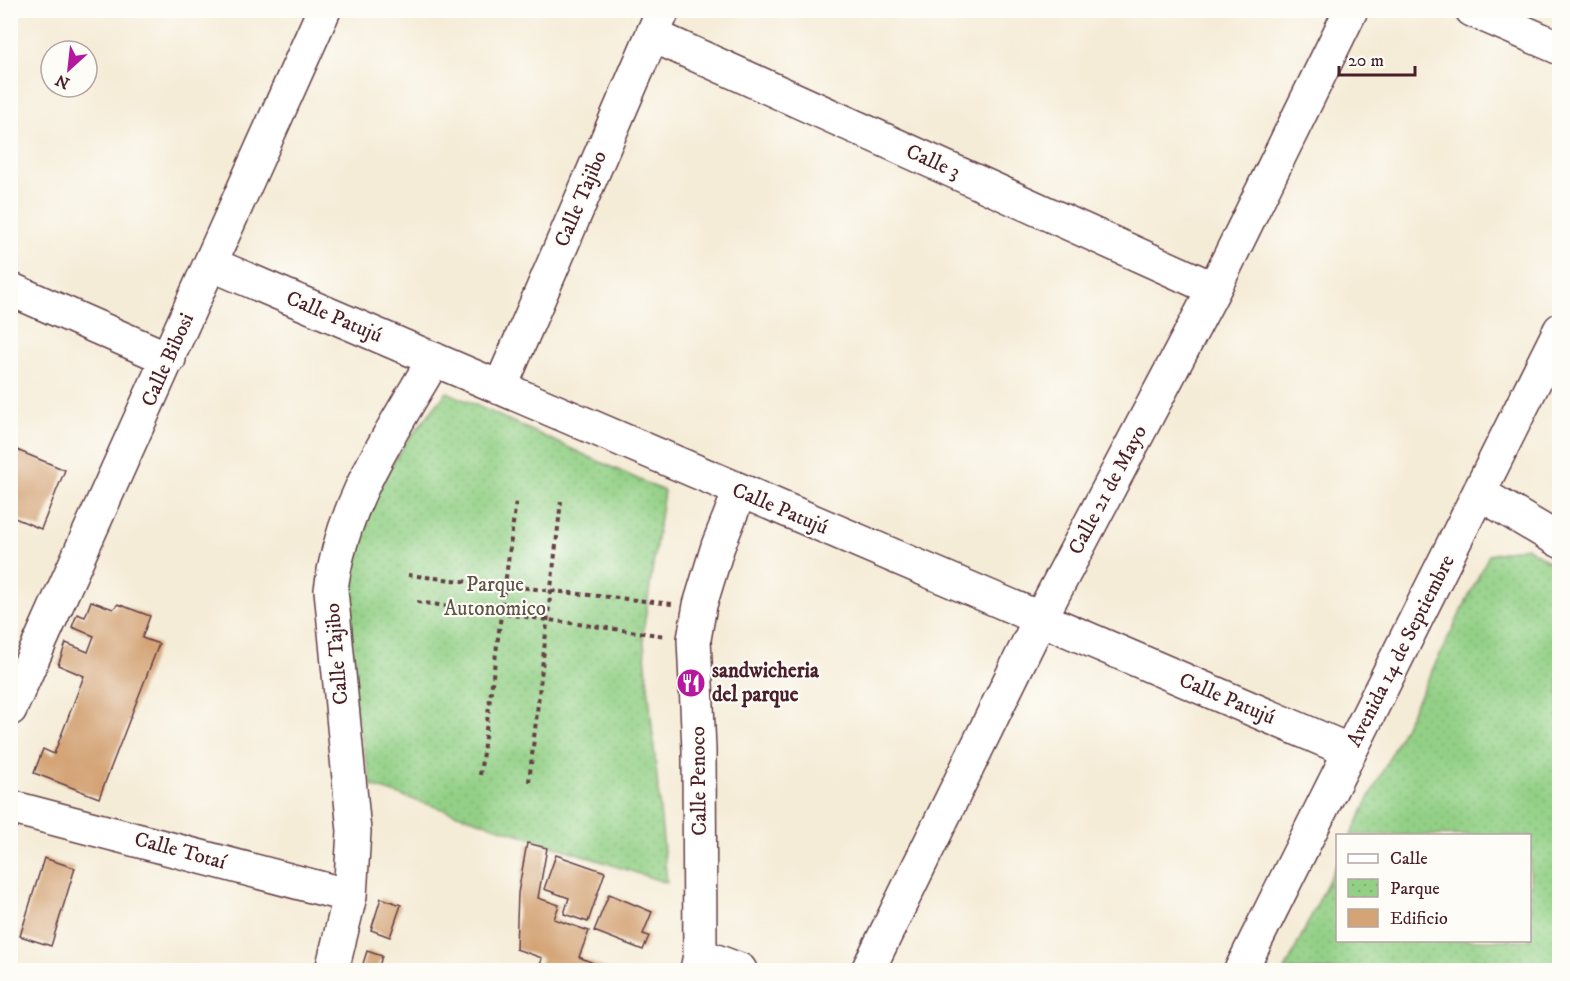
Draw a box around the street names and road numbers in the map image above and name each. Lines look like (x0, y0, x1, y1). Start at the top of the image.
street label: Calle 3 (902, 139, 964, 185)
street label: Calle Tajibo (549, 147, 613, 251)
street label: Calle Patujú (282, 285, 386, 349)
street label: Calle Bibosi (136, 309, 200, 411)
street label: Calle 21 de Mayo (1063, 421, 1153, 559)
street label: Calle Patujú (728, 477, 832, 541)
street label: Avenida 14 de Septiembre (1341, 550, 1461, 751)
street label: Calle Tajibo (320, 602, 354, 706)
street label: Calle Patujú (1175, 667, 1279, 731)
street label: Calle Penoco (685, 726, 713, 836)
street label: Calle Totaí (131, 826, 230, 876)

